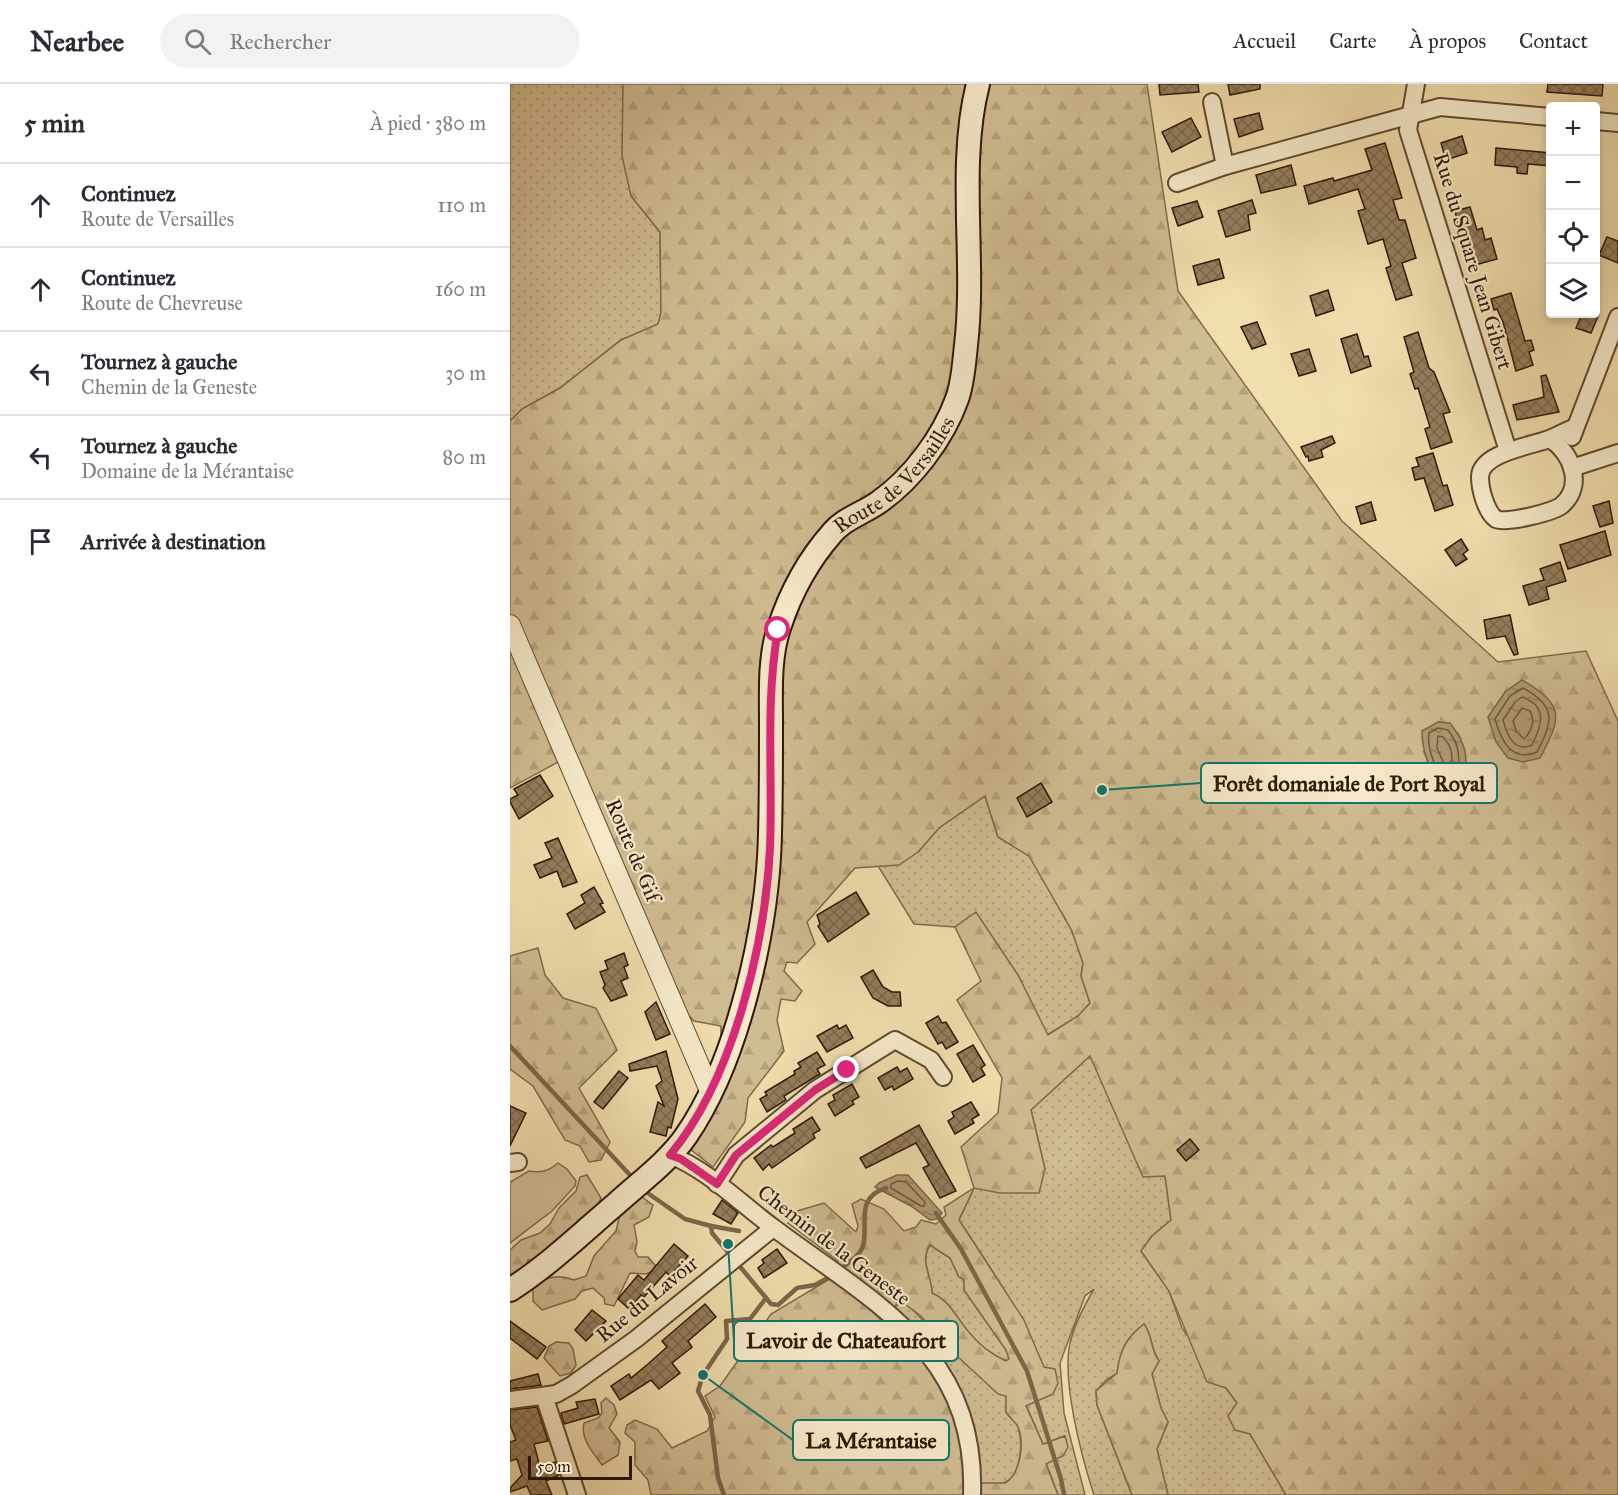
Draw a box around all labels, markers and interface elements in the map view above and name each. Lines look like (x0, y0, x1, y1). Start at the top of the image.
search box (160, 14, 580, 68)
text: Nearbee (30, 24, 124, 59)
icon: search (181, 25, 214, 58)
text: Rechercher (229, 28, 331, 55)
text: Accueil (1233, 28, 1296, 54)
text: Carte (1329, 28, 1377, 54)
text: À propos (1410, 28, 1486, 54)
text: Contact (1519, 28, 1588, 54)
map controls (1546, 102, 1600, 318)
button: + (1546, 102, 1600, 156)
text: 5 min (24, 107, 85, 139)
text: À pied · 380 m (370, 111, 486, 135)
street label: Rue du Square Jean Gibert (1428, 149, 1519, 373)
button: − (1546, 156, 1600, 210)
text: Continuez (81, 180, 176, 207)
icon: ahead (24, 189, 57, 222)
text: 110 m (438, 193, 486, 217)
text: Route de Versailles (81, 207, 234, 231)
button: locate (1546, 210, 1600, 264)
text: Continuez (81, 264, 176, 291)
button: layers (1546, 264, 1600, 318)
icon: ahead (24, 273, 57, 306)
text: 160 m (435, 277, 486, 301)
text: Route de Chevreuse (81, 291, 243, 315)
text: Tournez à gauche (81, 348, 237, 375)
icon: left (24, 357, 57, 390)
text: 30 m (445, 361, 486, 385)
text: Chemin de la Geneste (81, 375, 257, 399)
street label: Route de Versailles (828, 412, 960, 539)
text: Tournez à gauche (81, 432, 237, 459)
icon: left (24, 441, 57, 474)
text: 80 m (443, 445, 486, 469)
text: Domaine de la Mérantaise (81, 459, 294, 483)
icon: arrive (24, 525, 57, 558)
text: Arrivée à destination (81, 528, 266, 555)
route start (764, 616, 790, 642)
callout: Forêt domaniale de Port Royal (1201, 763, 1497, 803)
text: Forêt domaniale de Port Royal (1213, 770, 1486, 797)
street label: Route de Gif (600, 795, 667, 908)
route end (833, 1056, 859, 1082)
street label: Chemin de la Geneste (752, 1179, 916, 1311)
street label: Rue du Lavoir (591, 1250, 703, 1348)
callout: Lavoir de Chateaufort (734, 1321, 958, 1361)
text: Lavoir de Chateaufort (746, 1327, 946, 1354)
callout: La Mérantaise (793, 1420, 949, 1460)
text: La Mérantaise (805, 1427, 937, 1454)
scale bar (528, 1453, 632, 1480)
text: 50 m (537, 1457, 571, 1476)

